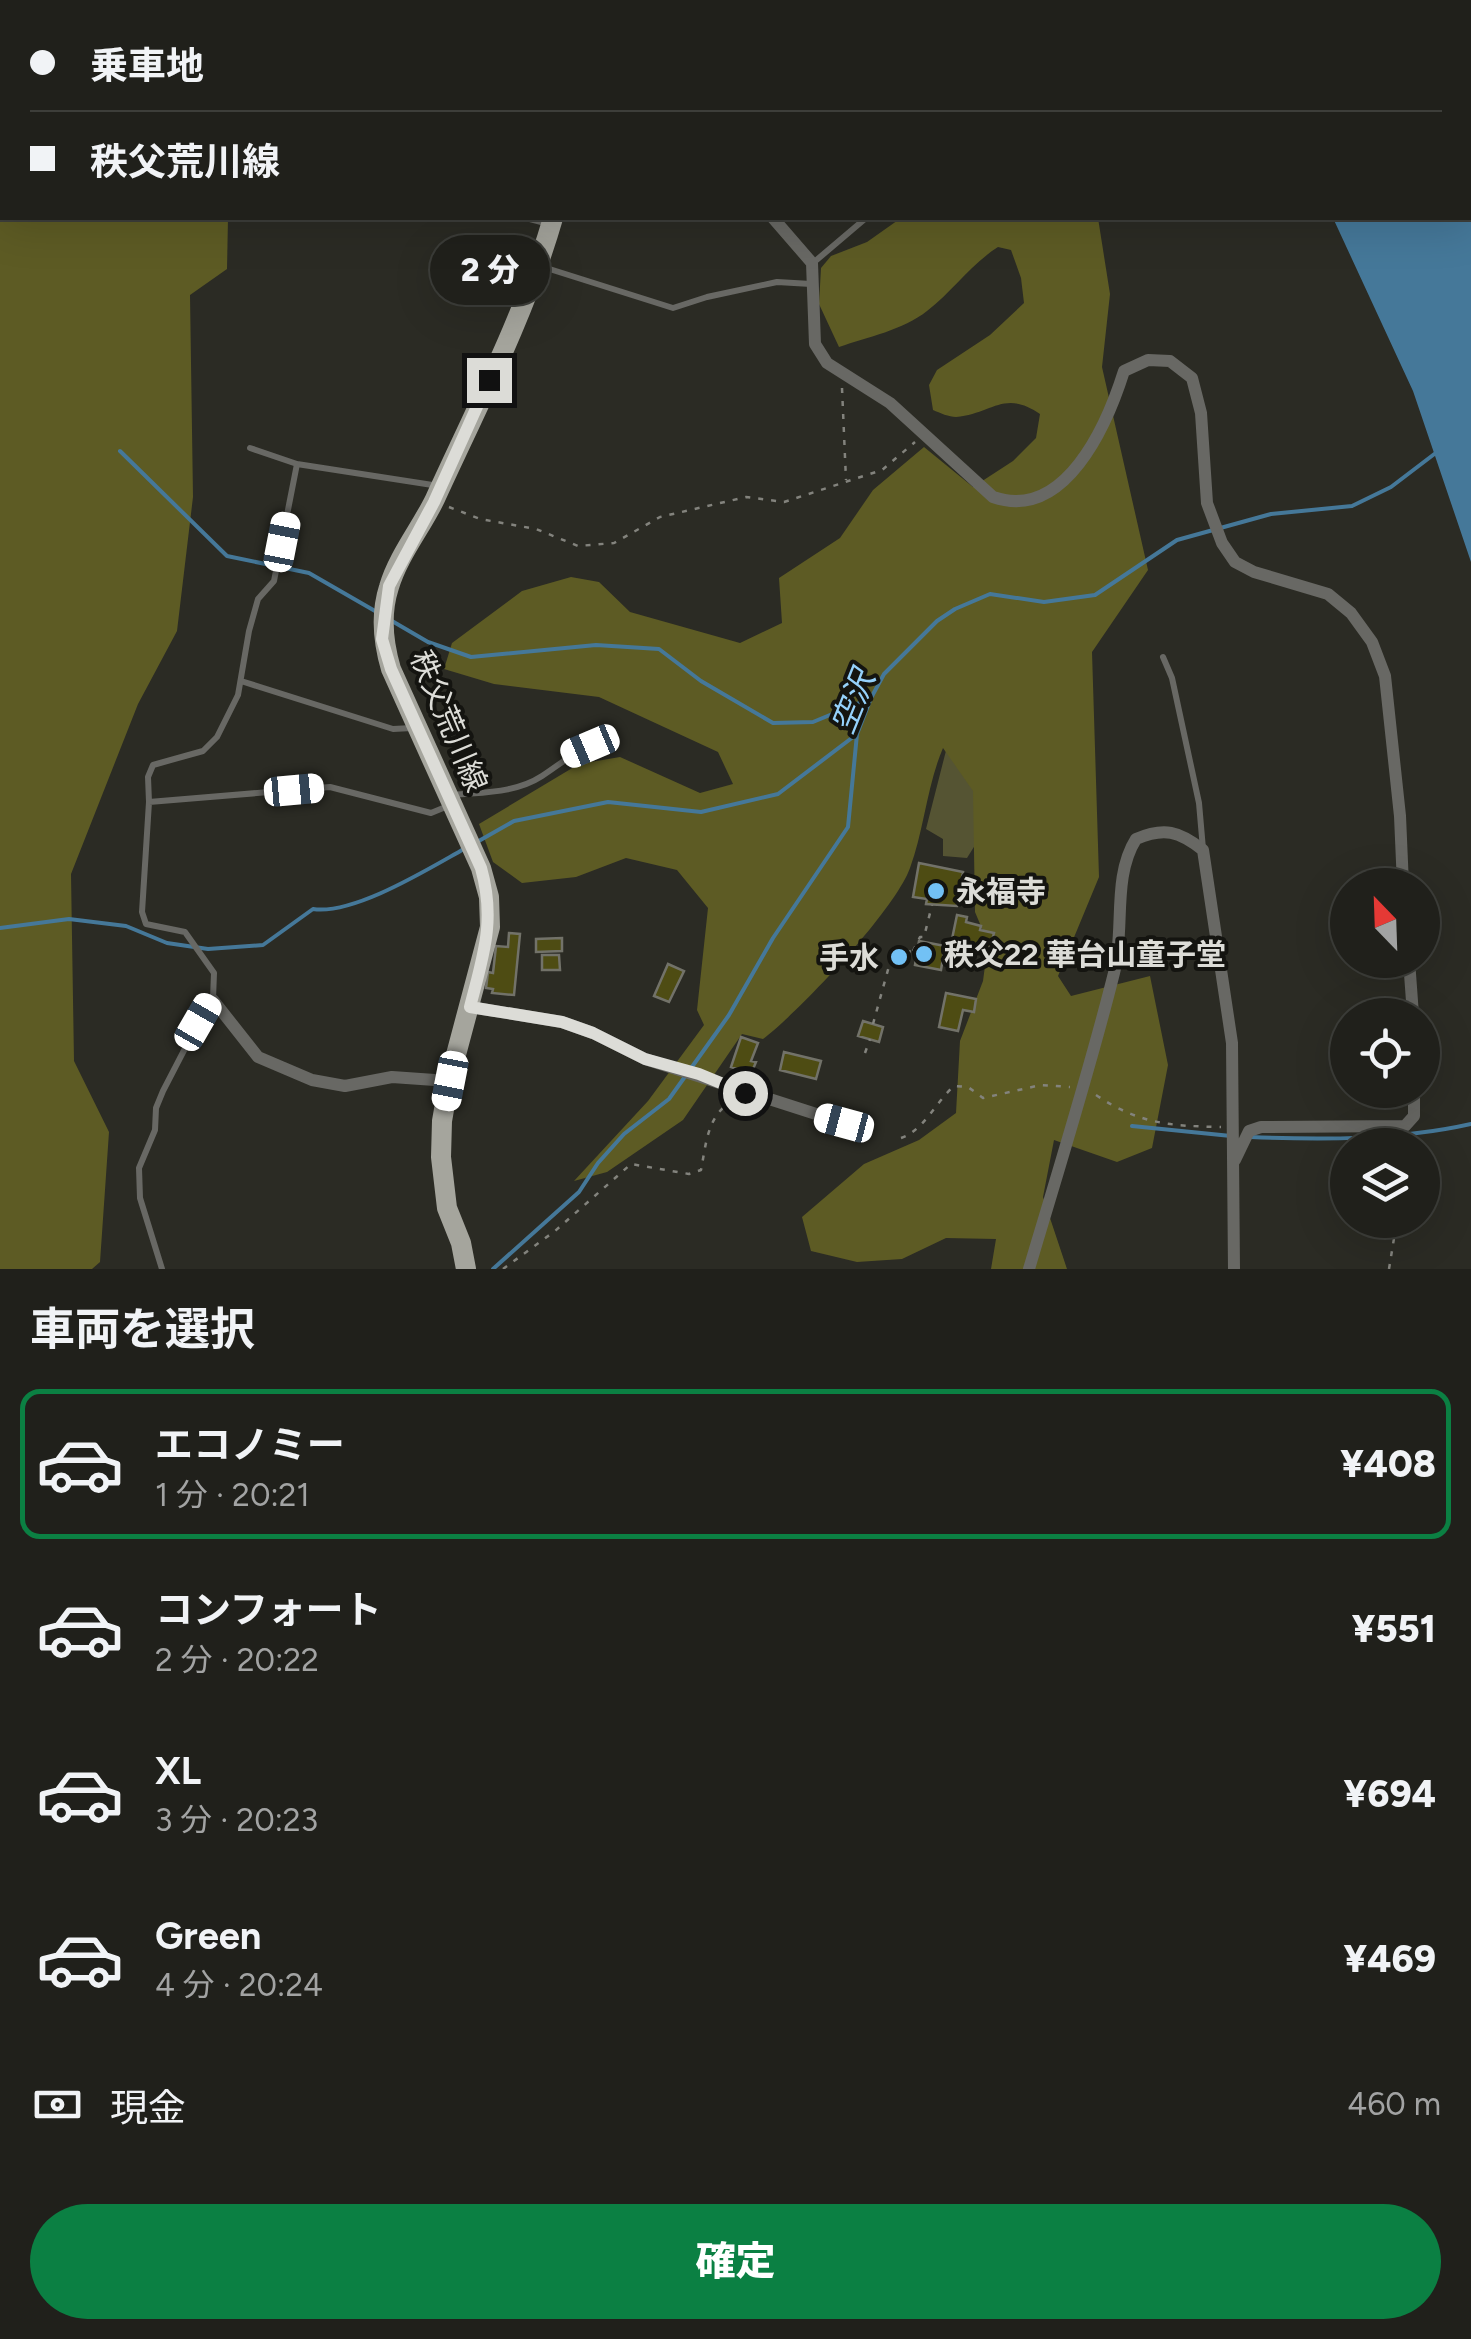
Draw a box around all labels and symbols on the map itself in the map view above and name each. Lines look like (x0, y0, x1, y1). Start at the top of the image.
callout: 2 分 (429, 235, 549, 305)
route end (467, 358, 512, 403)
car (262, 510, 302, 574)
street label: 秩父荒川線 (403, 645, 495, 797)
water label: 空沢 (823, 662, 884, 739)
car (557, 720, 623, 772)
car (263, 772, 325, 808)
north arrow (1330, 868, 1440, 978)
place label: 永福寺 (956, 873, 1046, 910)
marker: 永福寺 (925, 880, 947, 902)
place label: 秩父22 華台山童子堂 (944, 936, 1226, 973)
place label: 手水 (819, 939, 879, 976)
marker: 秩父22 華台山童子堂 (913, 943, 935, 965)
marker: 手水 (888, 946, 910, 968)
car (170, 989, 226, 1055)
car (430, 1049, 470, 1113)
route start (723, 1071, 768, 1116)
car (811, 1101, 877, 1145)

